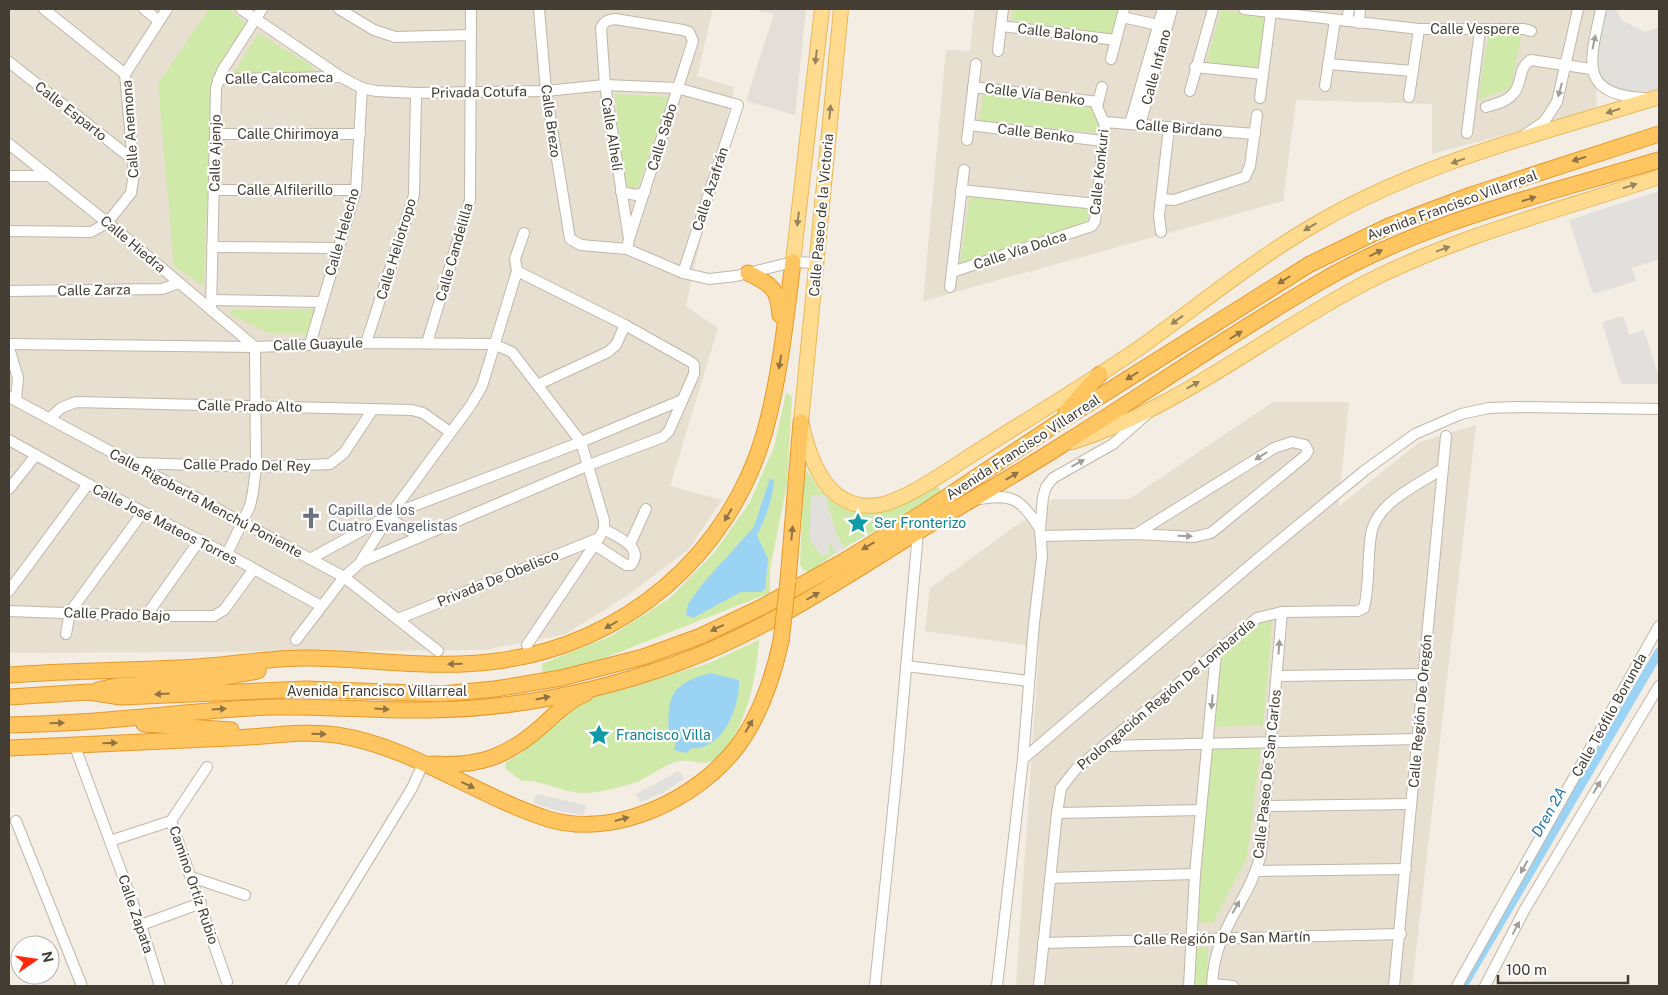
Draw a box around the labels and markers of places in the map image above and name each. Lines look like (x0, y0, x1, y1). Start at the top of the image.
place label: Capilla de los Cuatro Evangelistas (328, 502, 458, 534)
church icon: Capilla de los Cuatro Evangelistas (298, 505, 324, 531)
place icon: Ser Fronterizo (845, 510, 871, 536)
place label: Ser Fronterizo (874, 515, 966, 531)
place icon: Francisco Villa (586, 722, 612, 748)
place label: Francisco Villa (616, 727, 711, 743)

